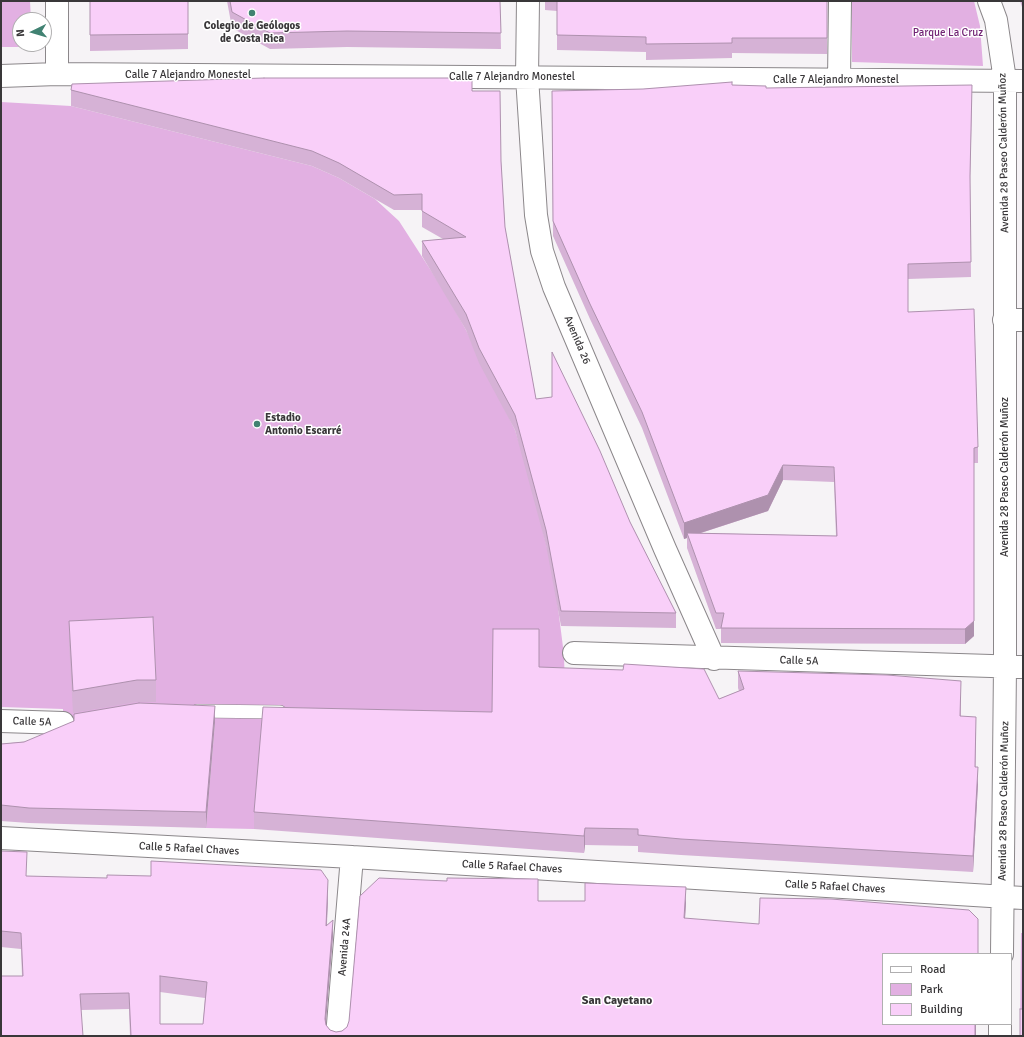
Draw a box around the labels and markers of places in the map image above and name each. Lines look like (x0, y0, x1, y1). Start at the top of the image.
marker: Colegio de Geólogos de Costa Rica (247, 8, 257, 18)
place label: Colegio de Geólogos de Costa Rica (204, 19, 300, 45)
place label: Estadio Antonio Escarré (265, 411, 341, 437)
marker: Estadio Antonio Escarré (252, 419, 262, 429)

